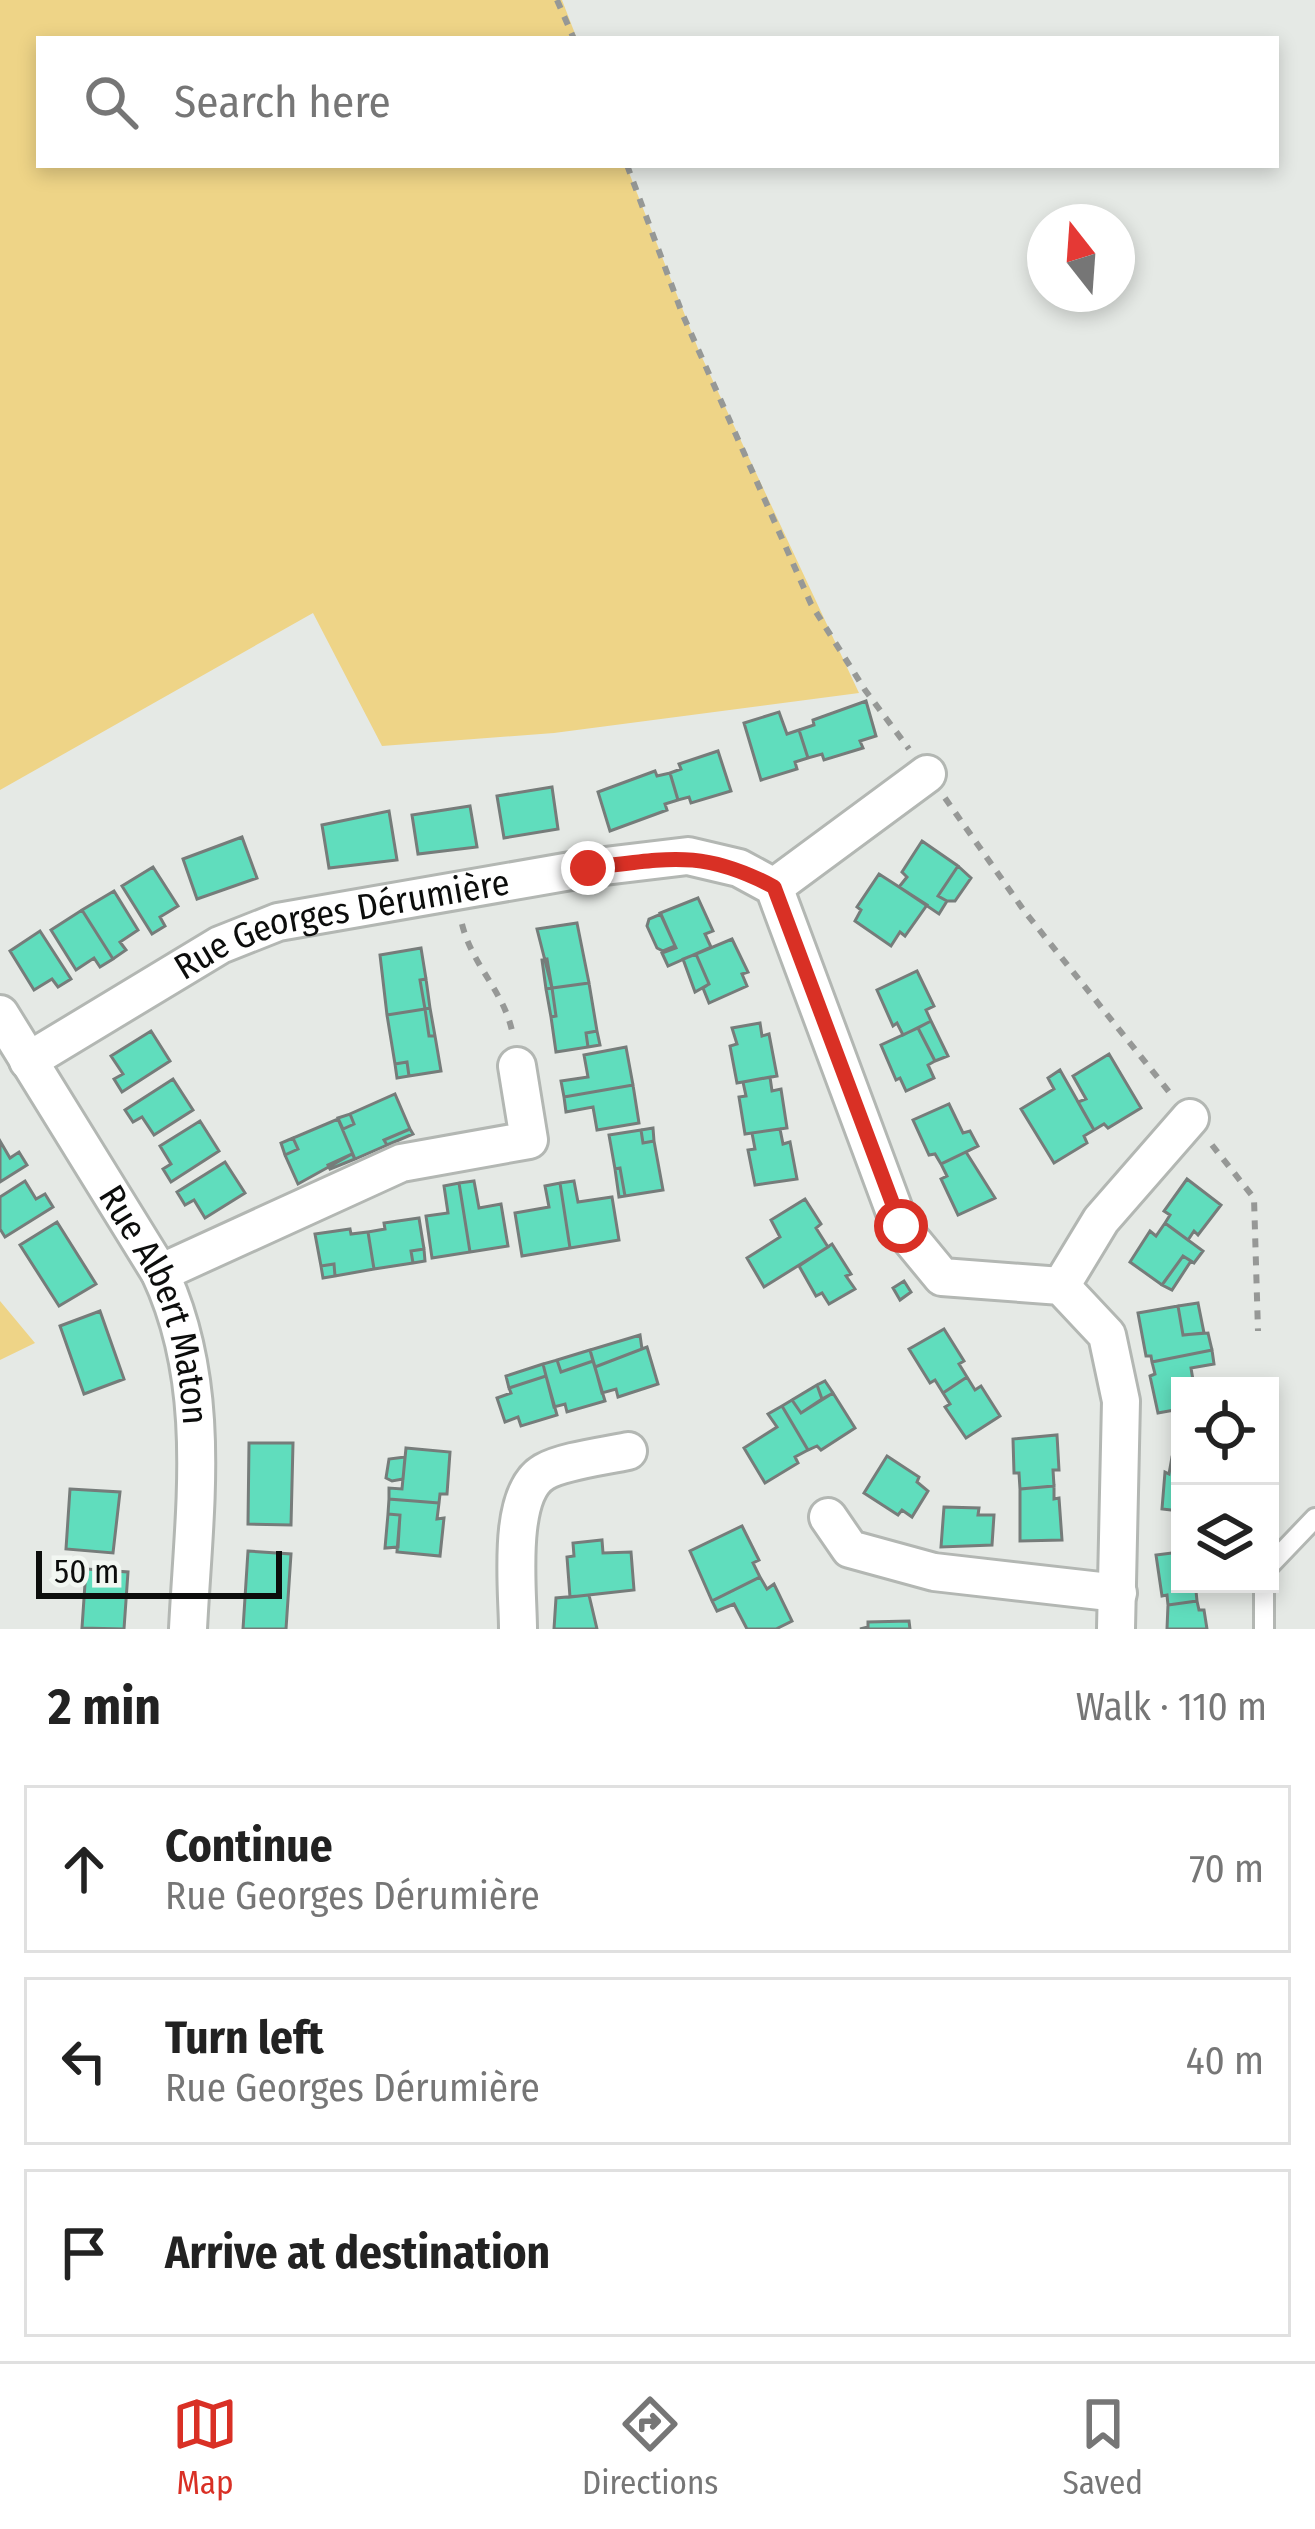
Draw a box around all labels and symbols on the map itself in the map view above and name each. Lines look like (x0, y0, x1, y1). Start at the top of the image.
north arrow (1027, 204, 1135, 312)
route end (561, 841, 615, 895)
street label: Rue Georges Dérumière (166, 860, 513, 989)
street label: Rue Albert Maton (89, 1177, 217, 1426)
route start (874, 1199, 928, 1253)
scale bar (36, 1545, 282, 1598)

